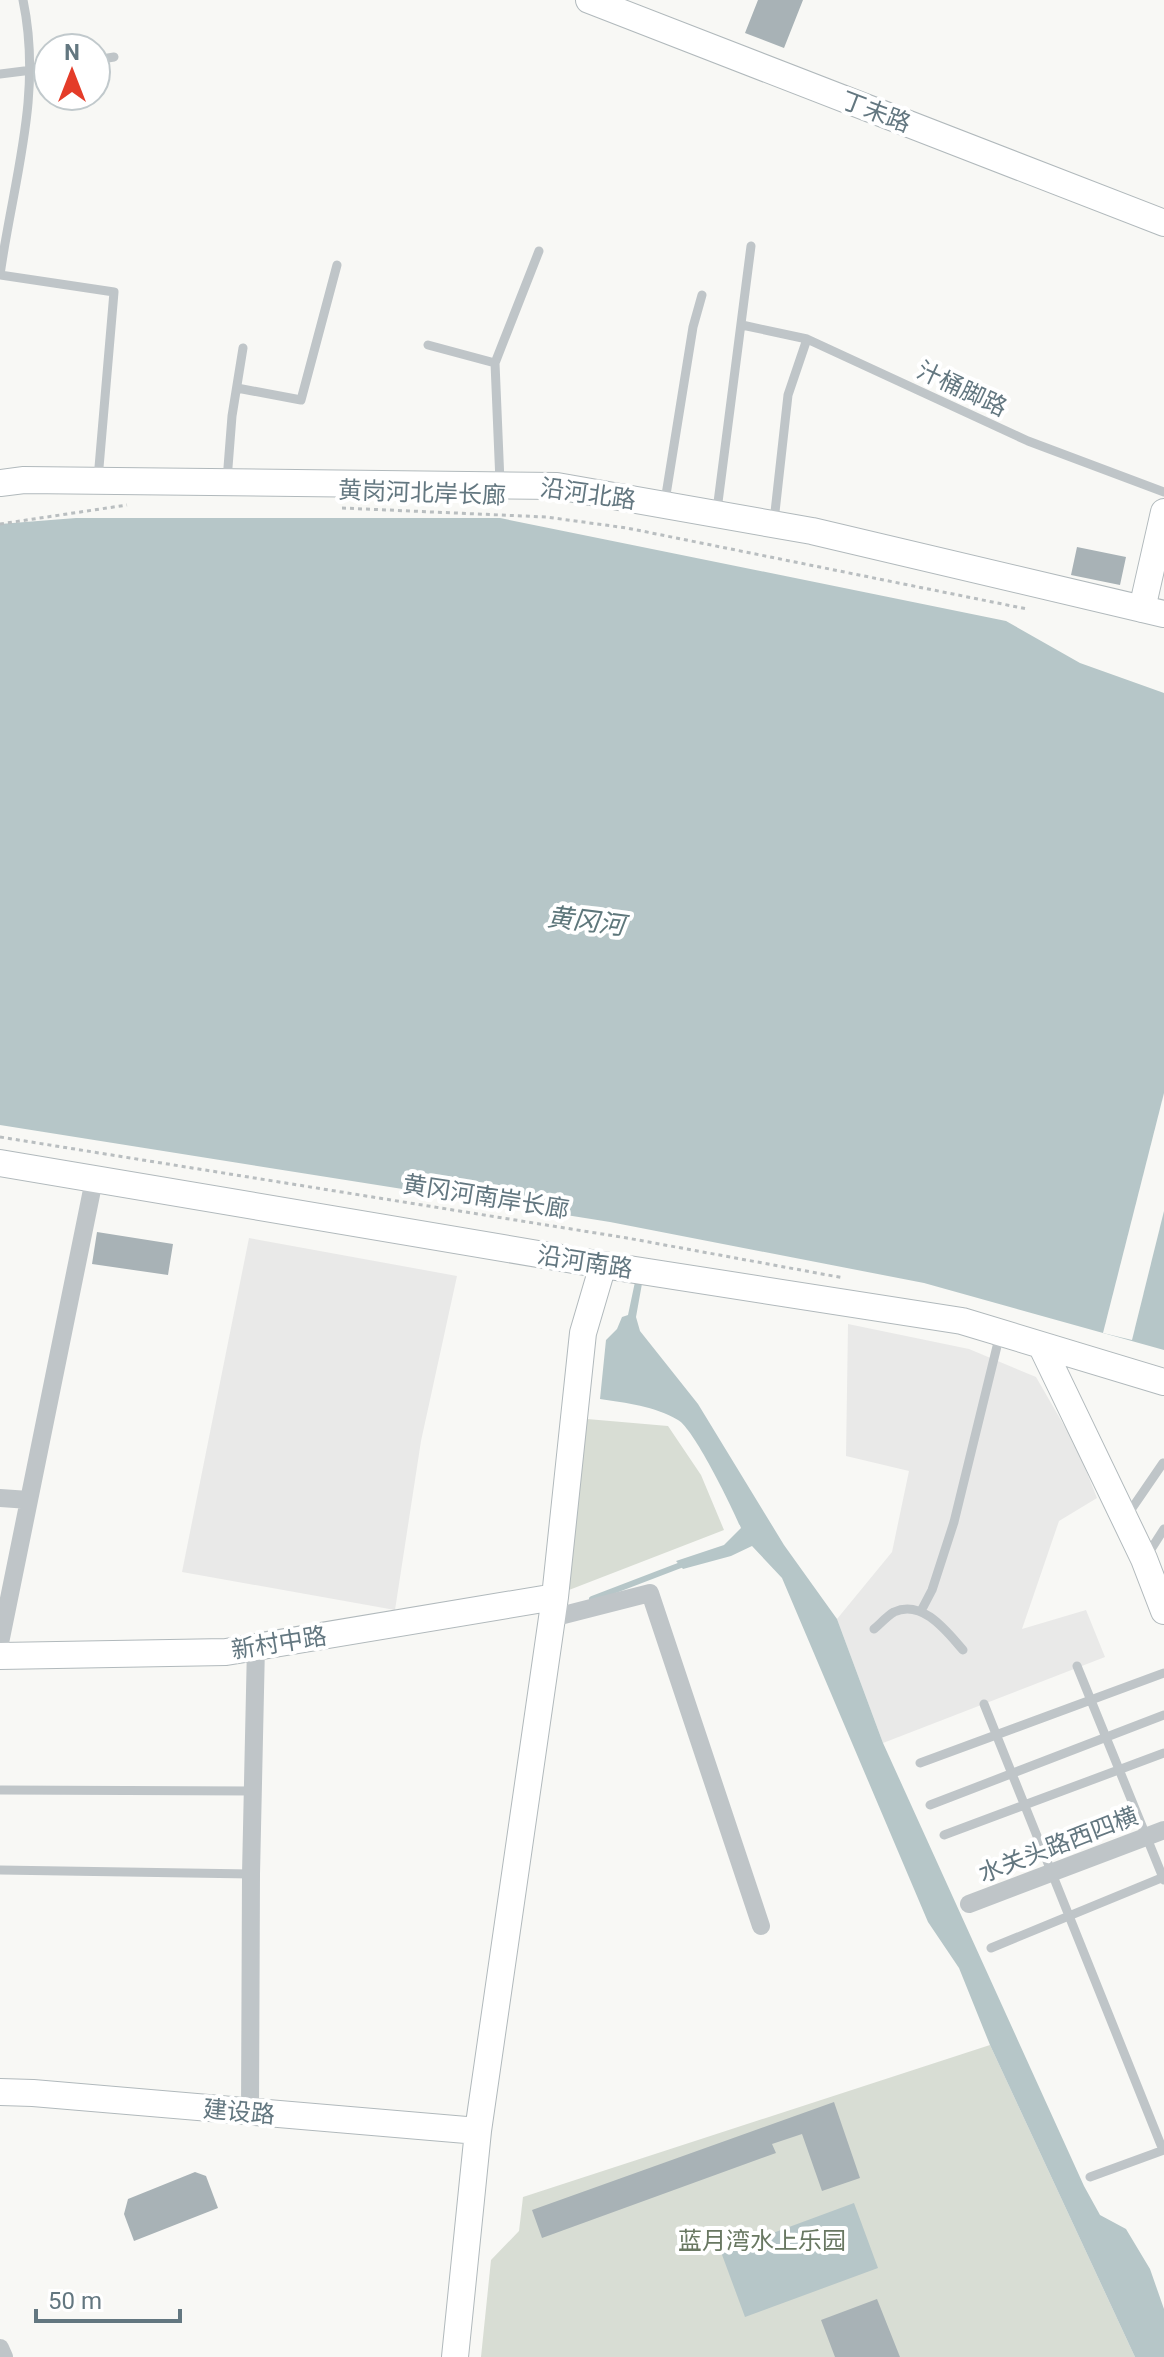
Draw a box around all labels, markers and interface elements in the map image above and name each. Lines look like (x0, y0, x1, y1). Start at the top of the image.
north arrow (32, 32, 112, 112)
text: N (64, 40, 80, 65)
street label: 丁未路 (837, 86, 915, 138)
street label: 汁桶脚路 (913, 356, 1011, 422)
street label: 沿河北路 (539, 473, 637, 515)
street label: 黄岗河北岸长廊 (338, 476, 506, 510)
water label: 黄冈河 (545, 901, 631, 941)
street label: 黄冈河南岸长廊 (401, 1170, 571, 1224)
street label: 沿河南路 (535, 1241, 635, 1283)
street label: 新村中路 (229, 1622, 329, 1664)
street label: 水关头路西四横 (975, 1802, 1141, 1888)
street label: 建设路 (202, 2095, 276, 2129)
park label: 蓝月湾水上乐园 (678, 2227, 846, 2255)
scale bar (36, 2273, 180, 2323)
text: 50 m (48, 2287, 102, 2315)

